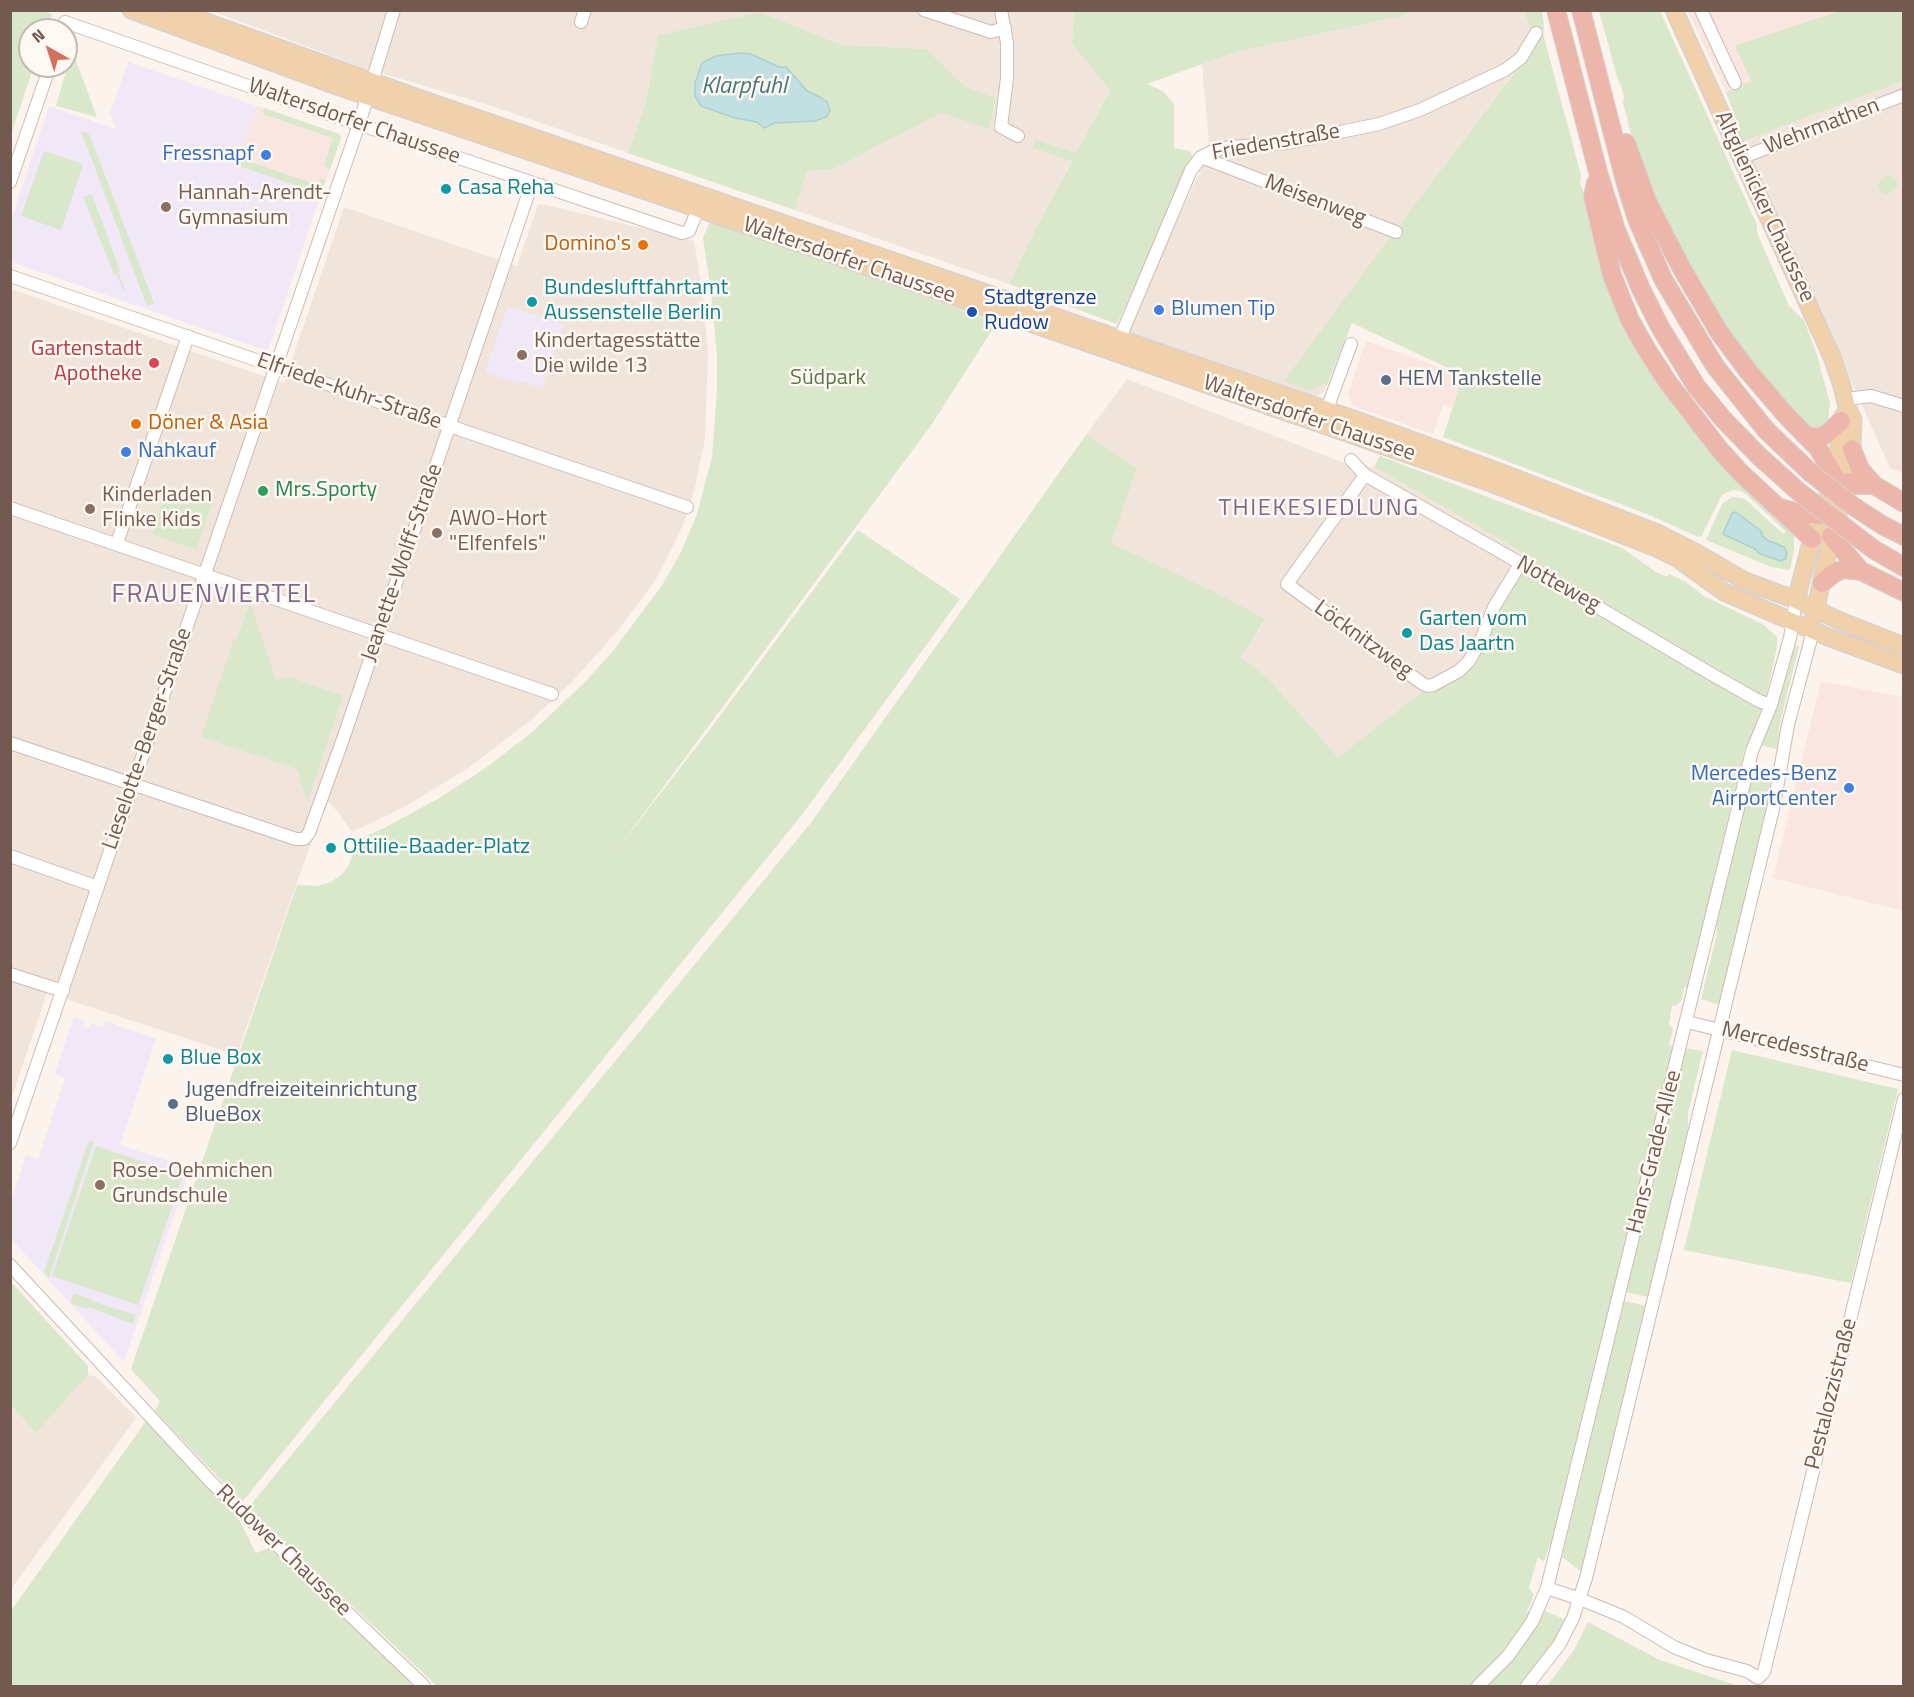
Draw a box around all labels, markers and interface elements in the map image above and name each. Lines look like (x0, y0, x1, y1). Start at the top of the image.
north arrow (18, 18, 78, 78)
text: N (26, 23, 50, 48)
street label: Waltersdorfer Chaussee (244, 73, 464, 171)
water label: Klarpfuhl (701, 73, 787, 101)
street label: Wehrmathen (1761, 93, 1883, 161)
street label: Altglienicker Chaussee (1708, 107, 1820, 307)
street label: Friedenstraße (1210, 119, 1342, 167)
place label: Fressnapf (162, 142, 254, 168)
marker: Fressnapf (259, 148, 273, 162)
street label: Meisenweg (1261, 170, 1369, 232)
place label: Casa Reha (458, 176, 554, 202)
place label: Hannah-Arendt- Gymnasium (178, 181, 332, 232)
marker: Casa Reha (439, 182, 453, 196)
marker: Hannah-Arendt- Gymnasium (159, 200, 173, 214)
street label: Waltersdorfer Chaussee (739, 212, 959, 310)
place label: Domino's (544, 232, 631, 258)
marker: Domino's (636, 238, 650, 252)
place label: Bundesluftfahrtamt Aussenstelle Berlin (544, 276, 728, 328)
place label: Stadtgrenze Rudow (984, 286, 1097, 338)
marker: Bundesluftfahrtamt Aussenstelle Berlin (525, 295, 539, 309)
place label: Blumen Tip (1171, 297, 1275, 323)
marker: Blumen Tip (1152, 303, 1166, 317)
marker: Stadtgrenze Rudow (965, 305, 979, 319)
place label: Kindertagesstätte Die wilde 13 (534, 329, 700, 380)
place label: Gartenstadt Apotheke (31, 337, 142, 388)
street label: Elfriede-Kuhr-Straße (253, 348, 445, 436)
marker: Kindertagesstätte Die wilde 13 (515, 348, 529, 362)
marker: Gartenstadt Apotheke (147, 356, 161, 370)
park label: Südpark (790, 366, 866, 392)
place label: HEM Tankstelle (1398, 367, 1542, 393)
street label: Waltersdorfer Chaussee (1199, 370, 1419, 468)
marker: HEM Tankstelle (1379, 373, 1393, 387)
place label: Döner & Asia (148, 411, 268, 437)
marker: Döner & Asia (129, 417, 143, 431)
place label: Nahkauf (138, 439, 216, 465)
marker: Nahkauf (119, 445, 133, 459)
street label: Jeanette-Wolff-Straße (357, 461, 449, 665)
place label: Mrs.Sporty (275, 478, 377, 504)
place label: Kinderladen Flinke Kids (102, 483, 212, 534)
marker: Mrs.Sporty (256, 484, 270, 498)
district label: THIEKESIEDLUNG (1218, 495, 1420, 523)
marker: Kinderladen Flinke Kids (83, 502, 97, 516)
place label: AWO-Hort "Elfenfels" (449, 507, 547, 558)
marker: AWO-Hort "Elfenfels" (430, 526, 444, 540)
street label: Notteweg (1511, 551, 1605, 619)
district label: FRAUENVIERTEL (111, 580, 317, 612)
street label: Löcknitzweg (1308, 595, 1418, 685)
place label: Garten vom Das Jaartn (1419, 607, 1527, 658)
street label: Lieselotte-Berger-Straße (98, 625, 198, 853)
marker: Garten vom Das Jaartn (1400, 626, 1414, 640)
place label: Mercedes-Benz AirportCenter (1691, 762, 1837, 813)
marker: Mercedes-Benz AirportCenter (1842, 781, 1856, 795)
place label: Ottilie-Baader-Platz (343, 835, 530, 861)
marker: Ottilie-Baader-Platz (324, 841, 338, 855)
street label: Mercedesstraße (1719, 1017, 1871, 1079)
place label: Blue Box (180, 1046, 261, 1072)
marker: Blue Box (161, 1052, 175, 1066)
street label: Hans-Grade-Allee (1622, 1068, 1688, 1236)
place label: Jugendfreizeiteinrichtung BlueBox (185, 1078, 417, 1130)
marker: Jugendfreizeiteinrichtung BlueBox (166, 1097, 180, 1111)
place label: Rose-Oehmichen Grundschule (112, 1159, 273, 1210)
marker: Rose-Oehmichen Grundschule (93, 1178, 107, 1192)
street label: Pestalozzistraße (1800, 1316, 1864, 1472)
street label: Rudower Chaussee (210, 1480, 356, 1622)

